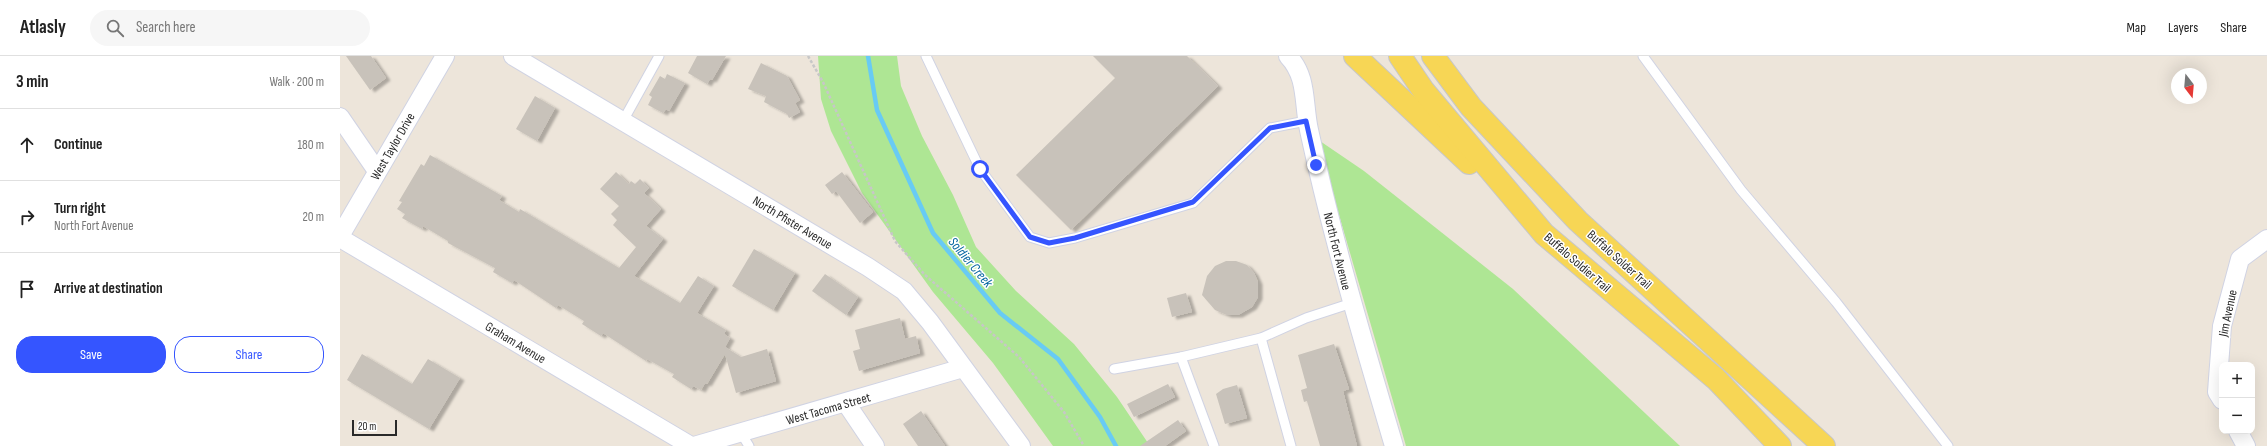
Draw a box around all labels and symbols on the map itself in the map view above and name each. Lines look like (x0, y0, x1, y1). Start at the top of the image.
north arrow (2171, 68, 2207, 104)
street label: West Taylor Drive (367, 110, 419, 183)
route end (1307, 156, 1325, 174)
route start (971, 160, 989, 178)
street label: North Pfister Avenue (750, 193, 835, 253)
street label: North Fort Avenue (1320, 211, 1354, 292)
street label: Buffalo Solder Trail (1584, 227, 1655, 293)
street label: Buffalo Soldier Trail (1541, 229, 1614, 296)
water label: Soldier Creek (945, 234, 997, 292)
street label: Jim Avenue (2215, 288, 2241, 339)
street label: Graham Avenue (482, 319, 549, 367)
street label: West Tacoma Street (784, 389, 872, 429)
scale bar (352, 418, 397, 437)

